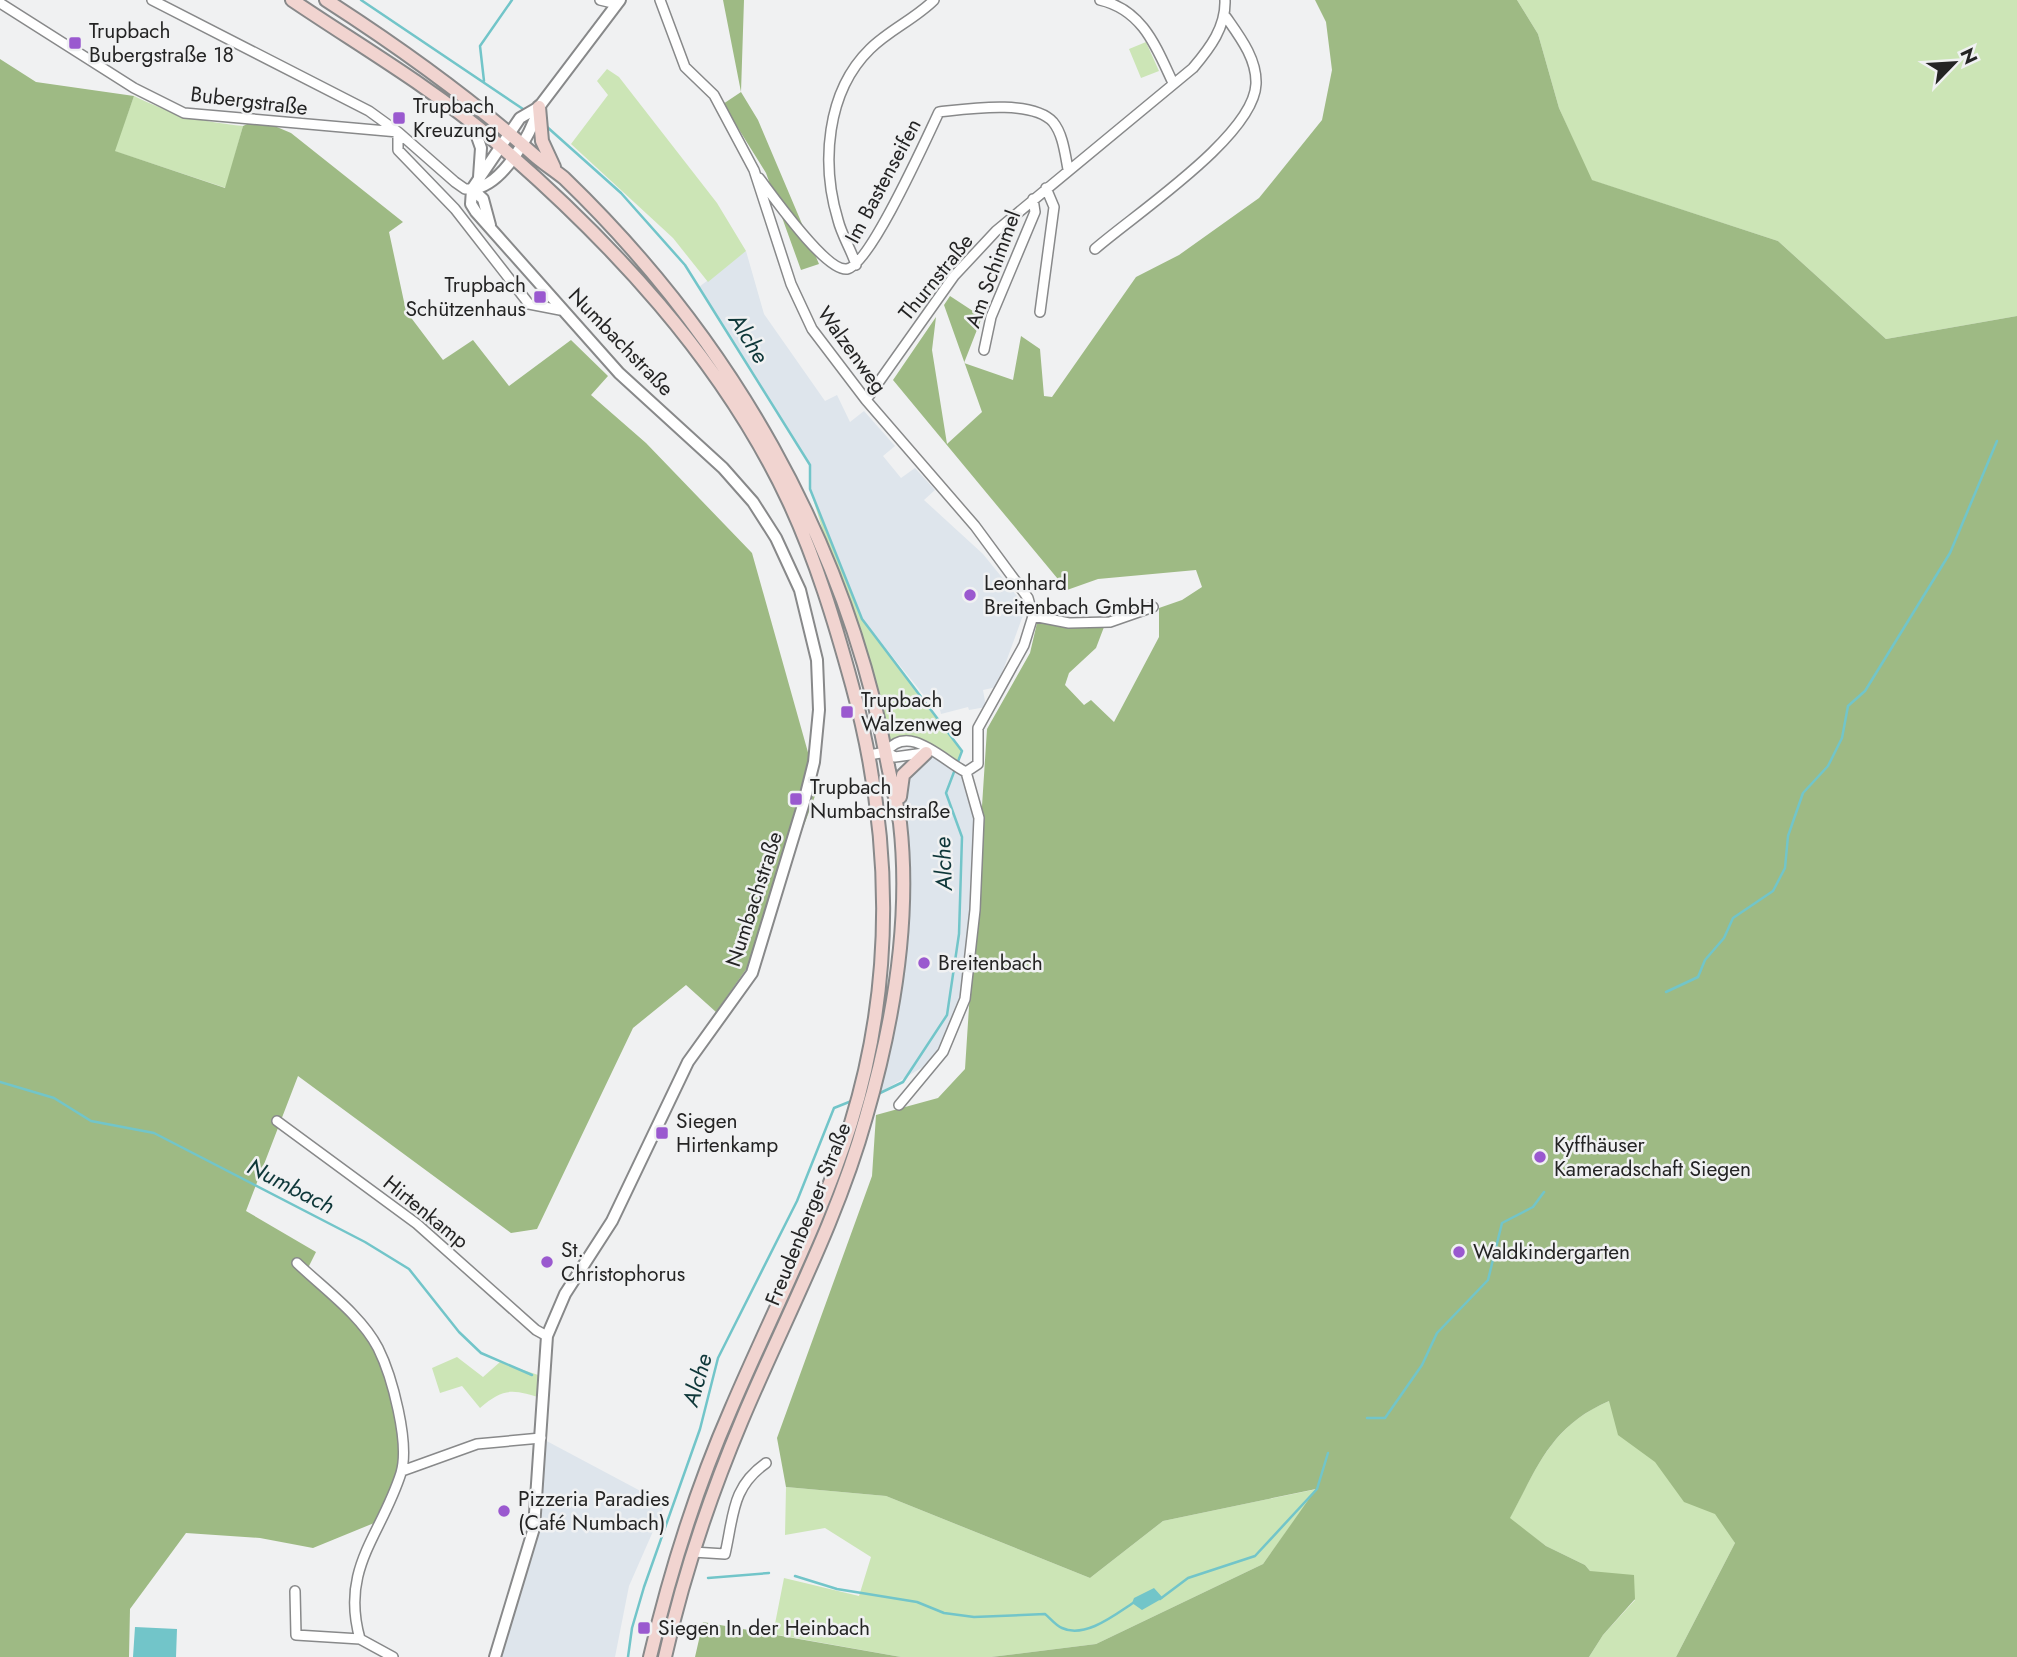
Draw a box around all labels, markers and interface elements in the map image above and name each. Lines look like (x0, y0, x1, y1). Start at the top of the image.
place label: Trupbach Bubergstraße 18 (89, 16, 234, 70)
north arrow (1919, 28, 1989, 98)
marker: Trupbach Bubergstraße 18 (67, 35, 83, 51)
text: N (1954, 43, 1984, 69)
street label: Bubergstraße (189, 79, 310, 123)
place label: Trupbach Kreuzung (413, 91, 497, 145)
marker: Trupbach Kreuzung (391, 110, 407, 126)
street label: Im Bastenseifen (837, 113, 929, 249)
street label: Am Schimmel (958, 206, 1028, 332)
street label: Thurnstraße (892, 227, 980, 327)
place label: Trupbach Schützenhaus (406, 270, 526, 324)
street label: Numbachstraße (561, 281, 681, 403)
marker: Trupbach Schützenhaus (532, 289, 548, 305)
street label: Walzenweg (810, 300, 894, 400)
water label: Alche (720, 305, 778, 370)
place label: Leonhard Breitenbach GmbH (984, 568, 1155, 622)
marker: Leonhard Breitenbach GmbH (962, 587, 978, 603)
place label: Trupbach Walzenweg (861, 685, 962, 739)
marker: Trupbach Walzenweg (839, 704, 855, 720)
place label: Trupbach Numbachstraße (810, 772, 950, 826)
marker: Trupbach Numbachstraße (788, 791, 804, 807)
street label: Numbachstraße (718, 827, 790, 970)
water label: Alche (925, 836, 961, 892)
place label: Breitenbach (938, 948, 1043, 978)
marker: Breitenbach (916, 955, 932, 971)
place label: Siegen Hirtenkamp (676, 1106, 778, 1160)
street label: Freudenberger Straße (758, 1118, 859, 1310)
marker: Siegen Hirtenkamp (654, 1125, 670, 1141)
place label: Kyffhäuser Kameradschaft Siegen (1554, 1130, 1751, 1184)
water label: Numbach (241, 1149, 341, 1223)
marker: Kyffhäuser Kameradschaft Siegen (1532, 1149, 1548, 1165)
street label: Hirtenkamp (377, 1168, 475, 1256)
place label: St. Christophorus (561, 1235, 685, 1289)
place label: Waldkindergarten (1473, 1237, 1630, 1267)
marker: Waldkindergarten (1451, 1244, 1467, 1260)
marker: St. Christophorus (539, 1254, 555, 1270)
water label: Alche (673, 1349, 721, 1411)
place label: Pizzeria Paradies (Café Numbach) (518, 1484, 669, 1538)
marker: Pizzeria Paradies (Café Numbach) (496, 1503, 512, 1519)
place label: Siegen In der Heinbach (658, 1613, 870, 1643)
marker: Siegen In der Heinbach (636, 1620, 652, 1636)

